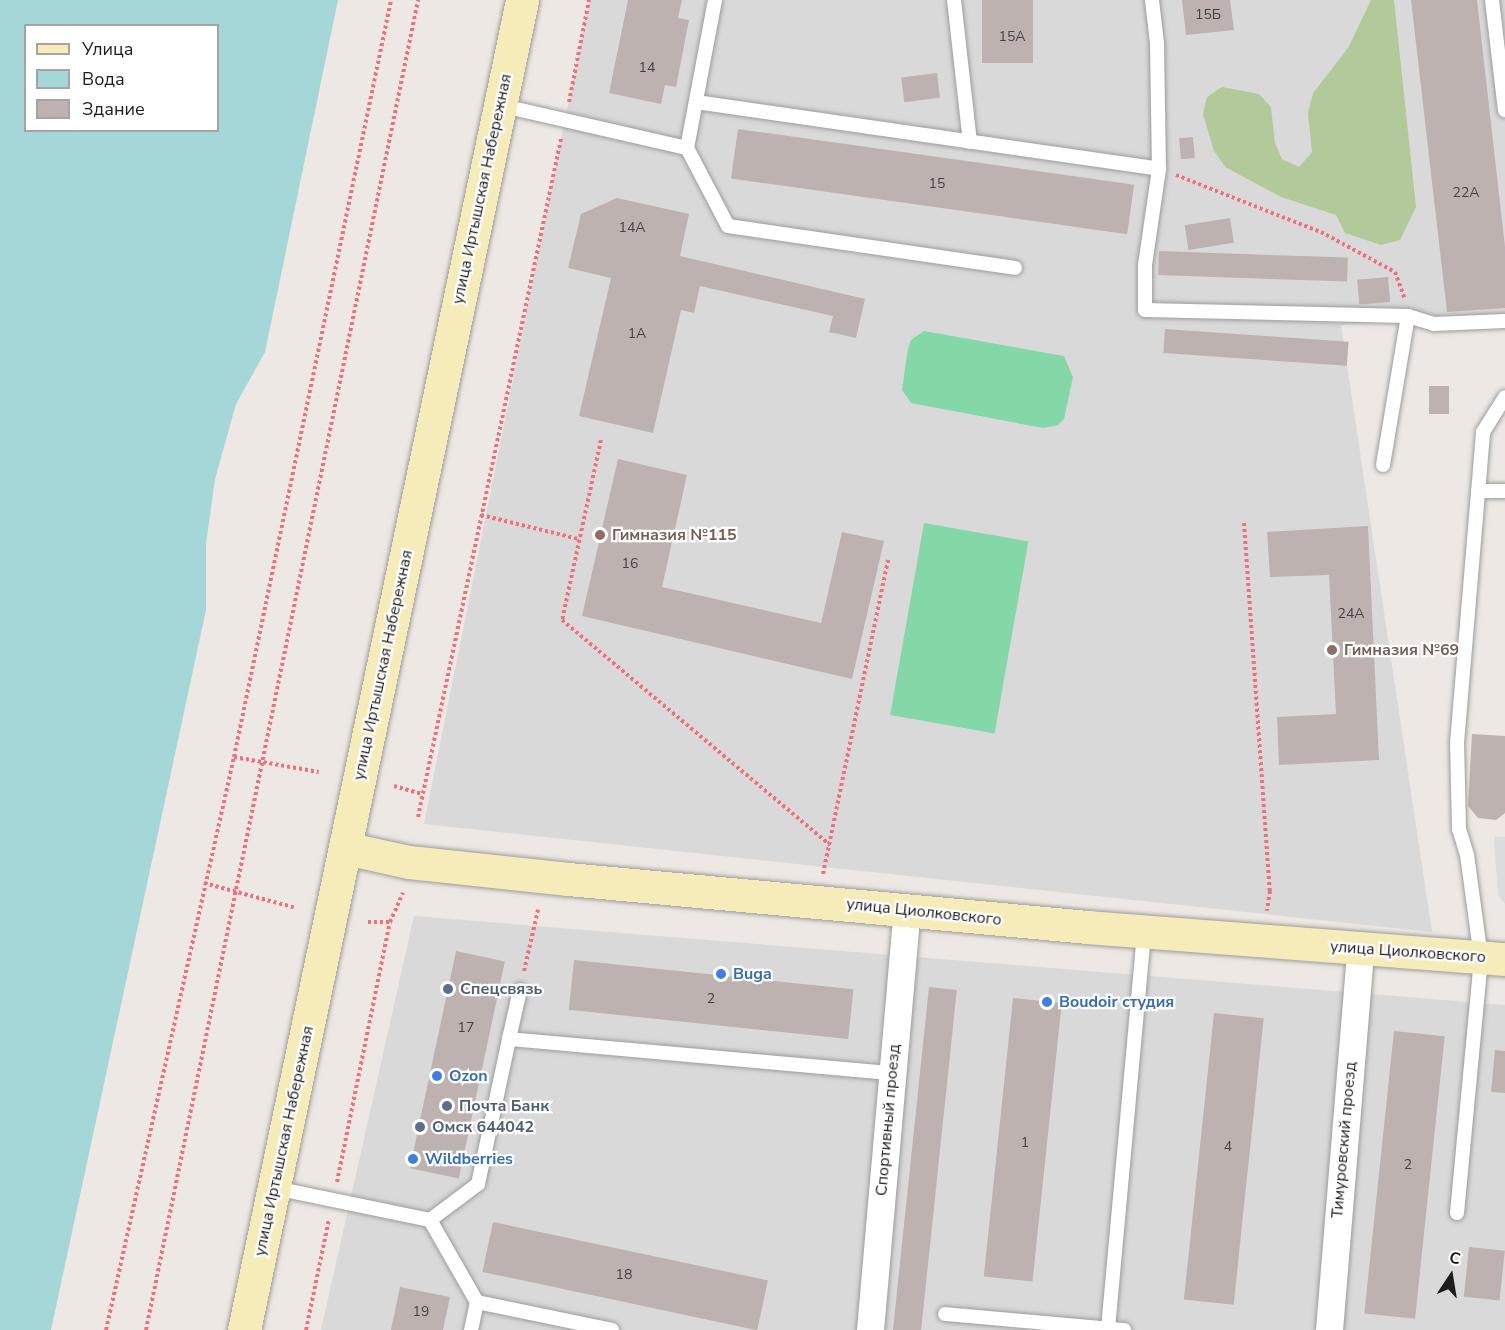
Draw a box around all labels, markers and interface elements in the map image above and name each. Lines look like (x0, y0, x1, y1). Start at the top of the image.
house number: 15Б (1195, 7, 1221, 23)
legend (24, 24, 219, 132)
house number: 15А (998, 29, 1026, 45)
text: Улица (82, 37, 133, 61)
house number: 14 (639, 60, 655, 76)
text: Вода (82, 67, 125, 91)
street label: улица Иртышская Набережная (448, 72, 516, 306)
text: Здание (82, 97, 145, 121)
house number: 15 (929, 176, 945, 192)
house number: 22А (1452, 185, 1480, 201)
house number: 14А (618, 220, 646, 236)
house number: 1А (628, 326, 646, 342)
place label: Гимназия №115 (612, 525, 737, 545)
marker: Гимназия №115 (593, 528, 607, 542)
street label: улица Иртышская Набережная (349, 548, 417, 782)
house number: 16 (622, 556, 638, 572)
house number: 24А (1337, 606, 1365, 622)
place label: Гимназия №69 (1344, 640, 1459, 660)
marker: Гимназия №69 (1325, 643, 1339, 657)
street label: улица Циолковского (845, 894, 1003, 930)
street label: улица Циолковского (1329, 937, 1487, 967)
place label: Buga (733, 964, 772, 984)
marker: Buga (714, 967, 728, 981)
place label: Спецсвязь (460, 979, 542, 999)
marker: Спецсвязь (441, 982, 455, 996)
house number: 2 (707, 991, 715, 1007)
place label: Boudoir студия (1059, 992, 1174, 1012)
marker: Boudoir студия (1040, 995, 1054, 1009)
house number: 17 (458, 1020, 474, 1036)
street label: улица Иртышская Набережная (250, 1024, 318, 1258)
street label: Спортивный проезд (872, 1043, 904, 1197)
street label: Тимуровский проезд (1328, 1061, 1360, 1219)
place label: Ozon (449, 1066, 488, 1086)
marker: Ozon (430, 1069, 444, 1083)
place label: Почта Банк (459, 1096, 549, 1116)
marker: Почта Банк (440, 1099, 454, 1113)
place label: Омск 644042 (432, 1117, 534, 1137)
marker: Омск 644042 (413, 1120, 427, 1134)
house number: 1 (1021, 1135, 1029, 1151)
house number: 4 (1224, 1139, 1232, 1155)
place label: Wildberries (425, 1149, 513, 1169)
marker: Wildberries (406, 1152, 420, 1166)
house number: 2 (1404, 1157, 1412, 1173)
north arrow (1421, 1246, 1481, 1306)
text: С (1447, 1247, 1462, 1270)
house number: 18 (616, 1267, 632, 1283)
house number: 19 (413, 1304, 429, 1320)

